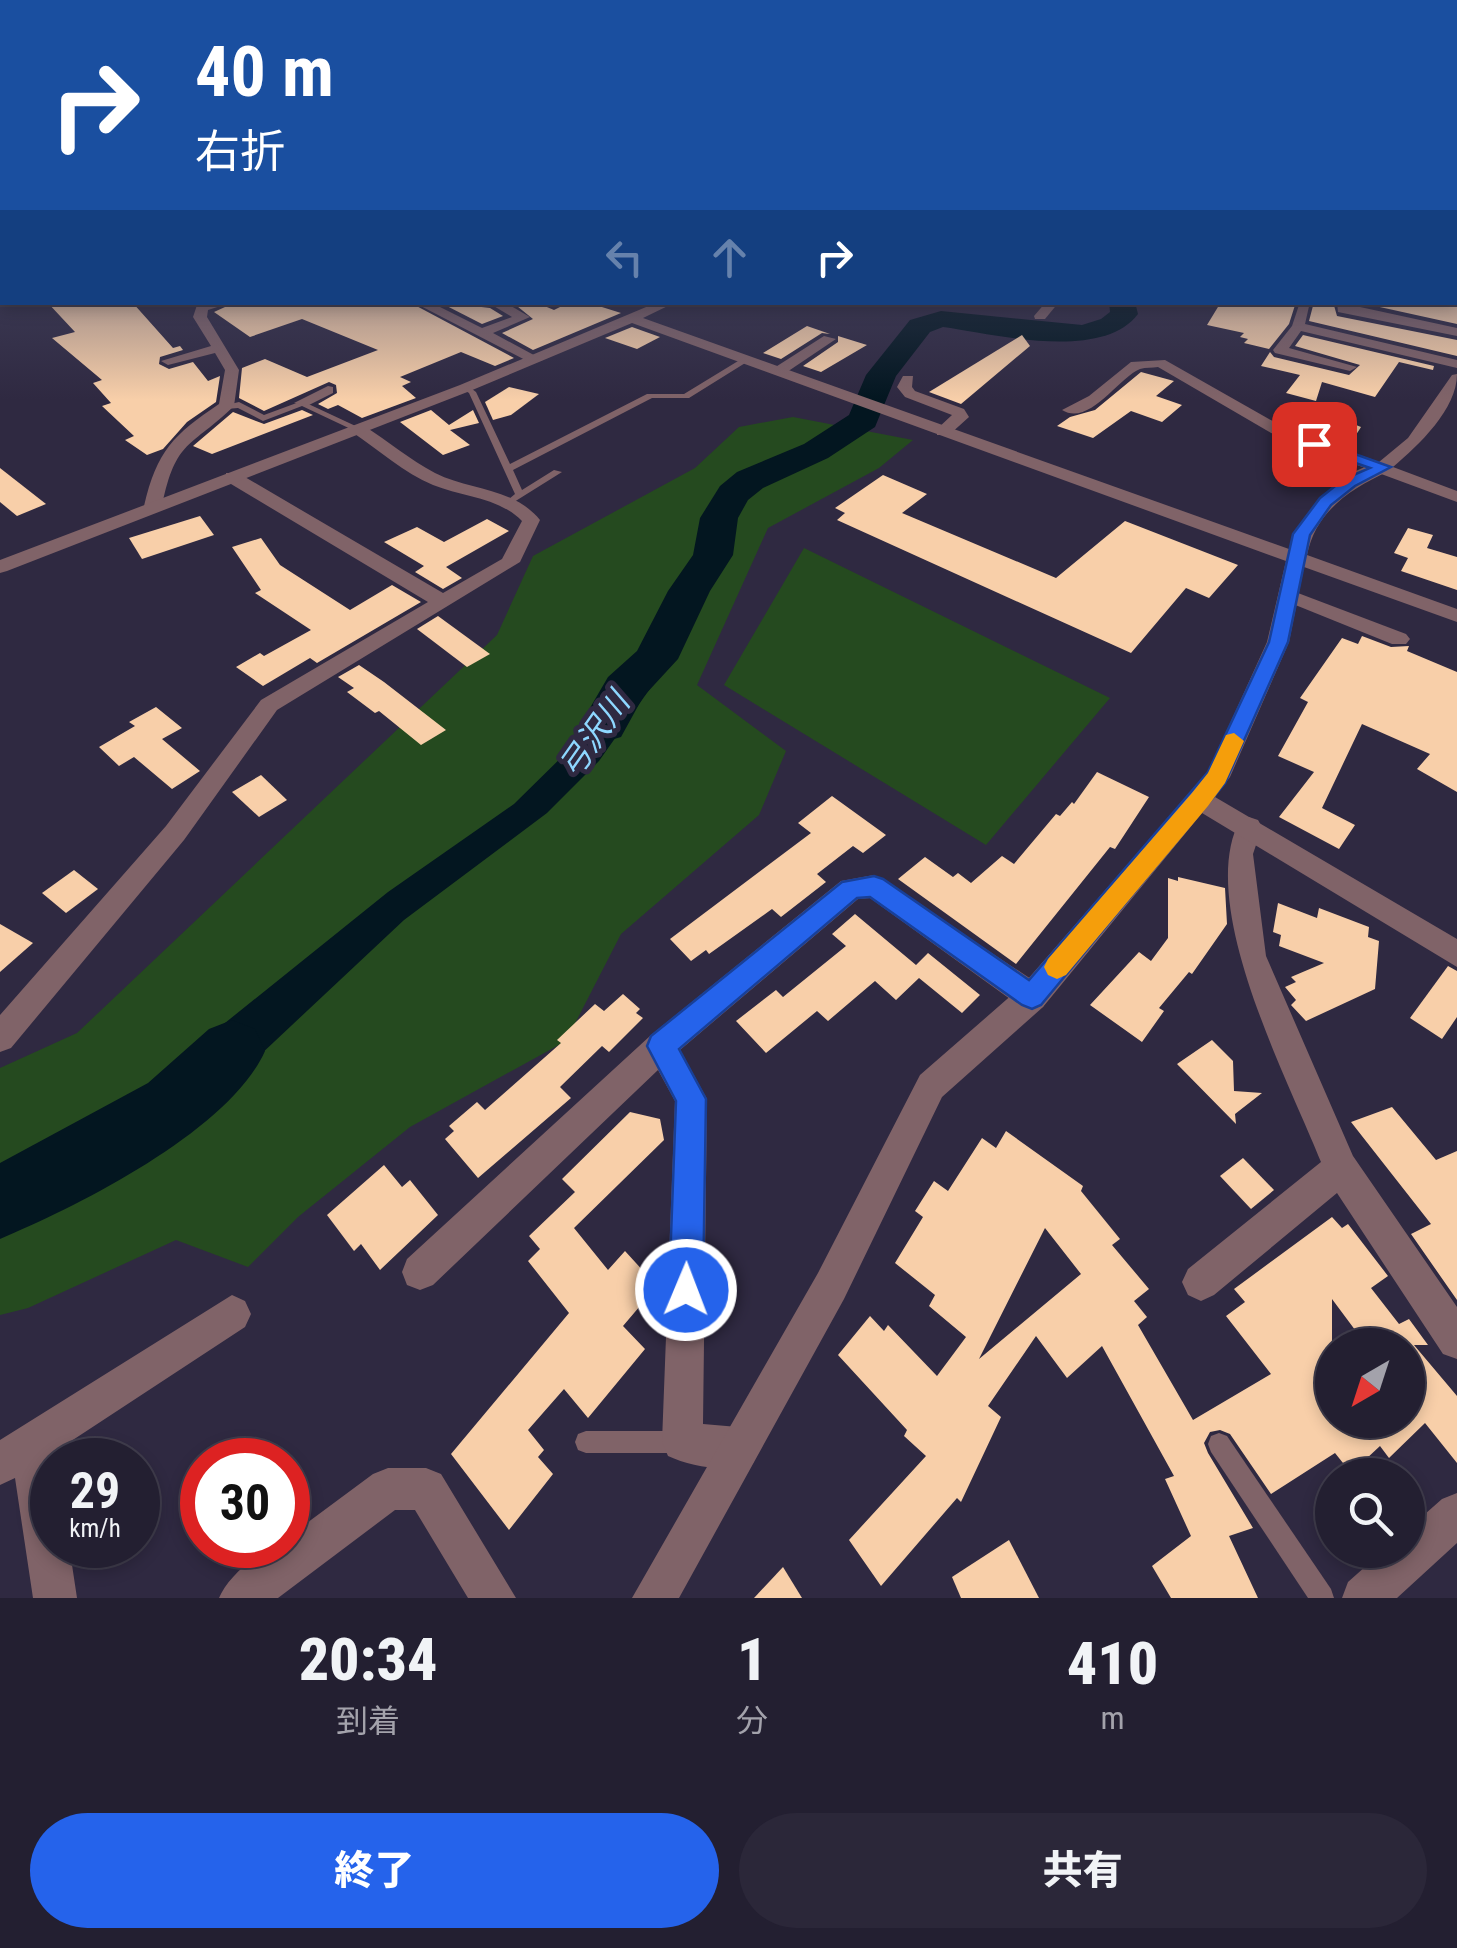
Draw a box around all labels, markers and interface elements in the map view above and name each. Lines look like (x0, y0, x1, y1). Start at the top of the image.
text: 40 m (195, 31, 334, 113)
icon: right (30, 40, 160, 170)
text: 右折 (195, 125, 285, 178)
icon: left (597, 230, 652, 285)
icon: ahead (702, 230, 757, 285)
icon: right (807, 230, 862, 285)
pin (1272, 402, 1357, 487)
icon: arrive (1287, 417, 1342, 472)
water label: 弓沢川 (551, 682, 639, 785)
position arrow (634, 1238, 738, 1342)
north arrow (1315, 1328, 1425, 1438)
map controls (1315, 1328, 1425, 1568)
speed limit sign: 30 (180, 1438, 310, 1568)
button: search (1315, 1458, 1425, 1568)
text: 29 (70, 1462, 120, 1520)
text: km/h (69, 1514, 121, 1543)
text: 20:34 (299, 1624, 438, 1695)
text: 1 (737, 1624, 767, 1695)
text: 410 (1067, 1628, 1158, 1699)
text: m (1101, 1699, 1125, 1737)
text: 到着 (336, 1702, 400, 1740)
text: 分 (736, 1702, 768, 1740)
button: 終了 (30, 1813, 719, 1928)
button: 共有 (739, 1813, 1427, 1928)

